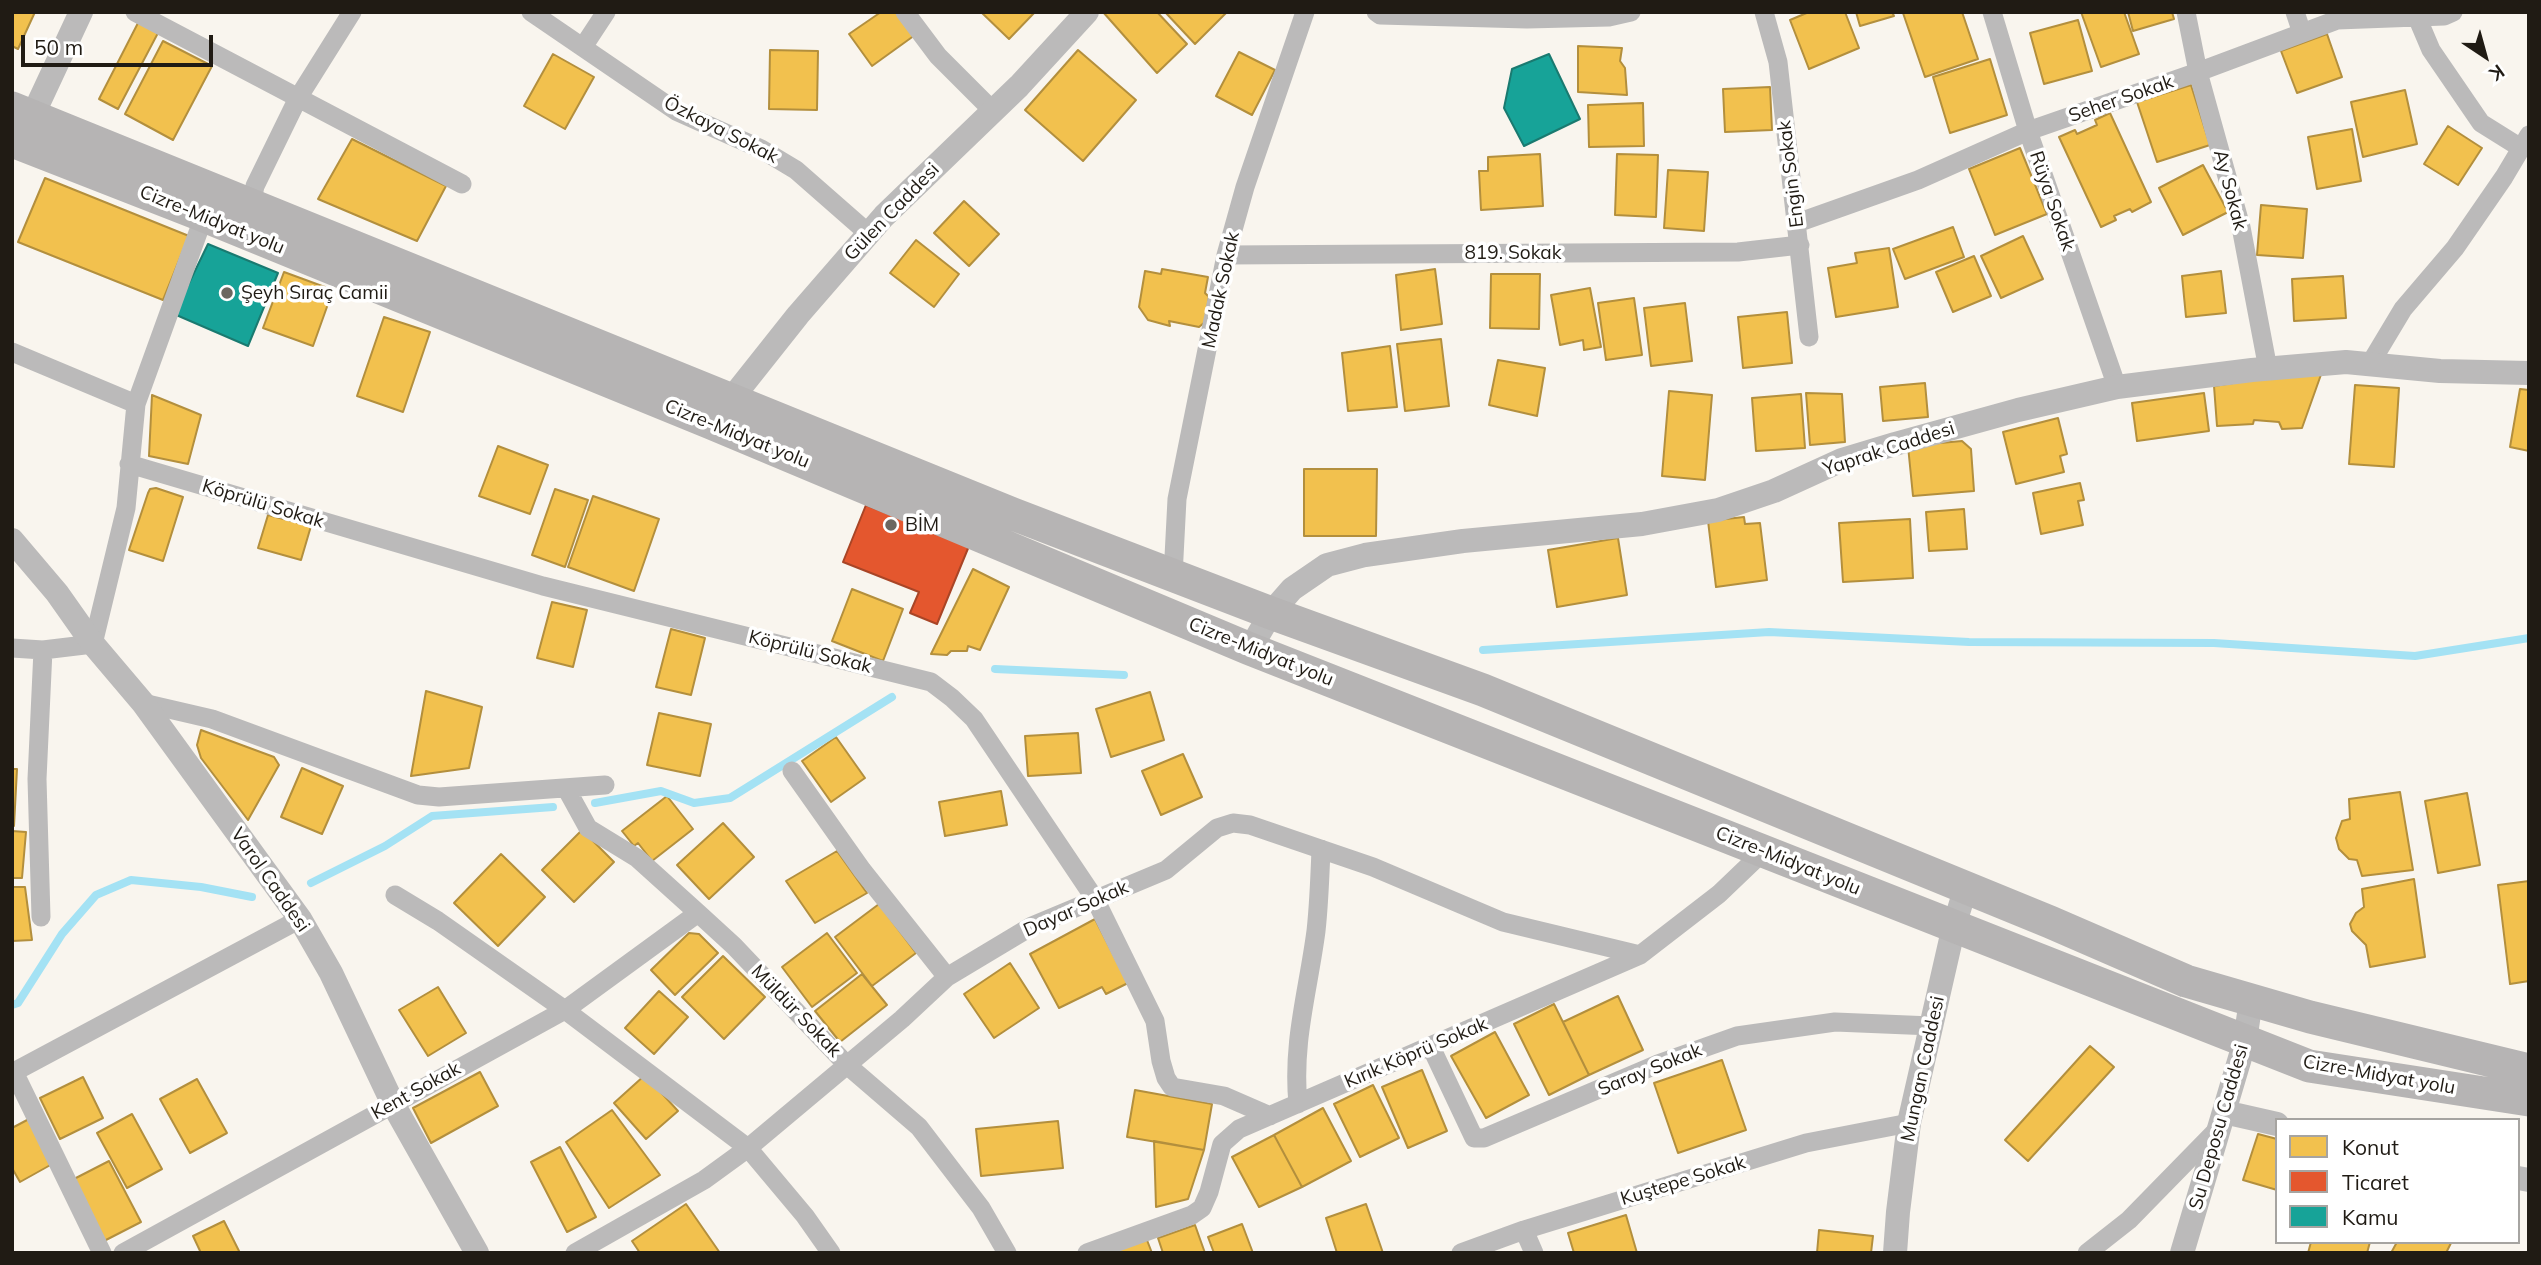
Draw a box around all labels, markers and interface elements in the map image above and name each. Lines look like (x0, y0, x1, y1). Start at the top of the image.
scale bar (24, 21, 217, 65)
north arrow (2450, 21, 2520, 91)
text: 50 m (34, 34, 83, 60)
text: K (2485, 60, 2510, 86)
street label: Seher Sokak (2066, 70, 2176, 128)
street label: Özkaya Sokak (660, 91, 782, 169)
street label: Engin Sokak (1773, 119, 1809, 229)
street label: Ay Sokak (2208, 147, 2252, 233)
street label: Rüya Sokak (2024, 148, 2080, 254)
street label: Gülen Caddesi (840, 158, 944, 266)
street label: Cizre-Midyat yolu (136, 181, 288, 259)
street label: Madak Sokak (1197, 230, 1245, 350)
street label: 819. Sokak (1464, 242, 1562, 264)
place label: Şeyh Sıraç Camii (241, 282, 388, 304)
marker: Şeyh Sıraç Camii (219, 285, 235, 301)
street label: Cizre-Midyat yolu (661, 395, 813, 473)
street label: Yaprak Caddesi (1820, 417, 1958, 481)
street label: Köprülü Sokak (199, 475, 327, 533)
place label: BİM (905, 514, 939, 536)
marker: BİM (883, 517, 899, 533)
street label: Cizre-Midyat yolu (1185, 613, 1337, 691)
street label: Köprülü Sokak (746, 626, 874, 678)
street label: Cizre-Midyat yolu (1712, 822, 1864, 900)
street label: Varol Caddesi (226, 824, 314, 936)
street label: Dayar Sokak (1020, 876, 1132, 942)
street label: Müldür Sokak (746, 960, 846, 1062)
street label: Mungan Caddesi (1896, 994, 1950, 1144)
street label: Kırık Köprü Sokak (1341, 1013, 1491, 1093)
street label: Saray Sokak (1595, 1039, 1705, 1101)
street label: Su Deposu Caddesi (2184, 1042, 2254, 1212)
street label: Cizre-Midyat yolu (2301, 1050, 2457, 1100)
street label: Kent Sokak (367, 1057, 465, 1125)
legend (2275, 1118, 2520, 1244)
text: Konut (2342, 1134, 2399, 1160)
street label: Kuştepe Sokak (1618, 1151, 1748, 1211)
text: Ticaret (2342, 1169, 2409, 1195)
text: Kamu (2342, 1204, 2398, 1230)

